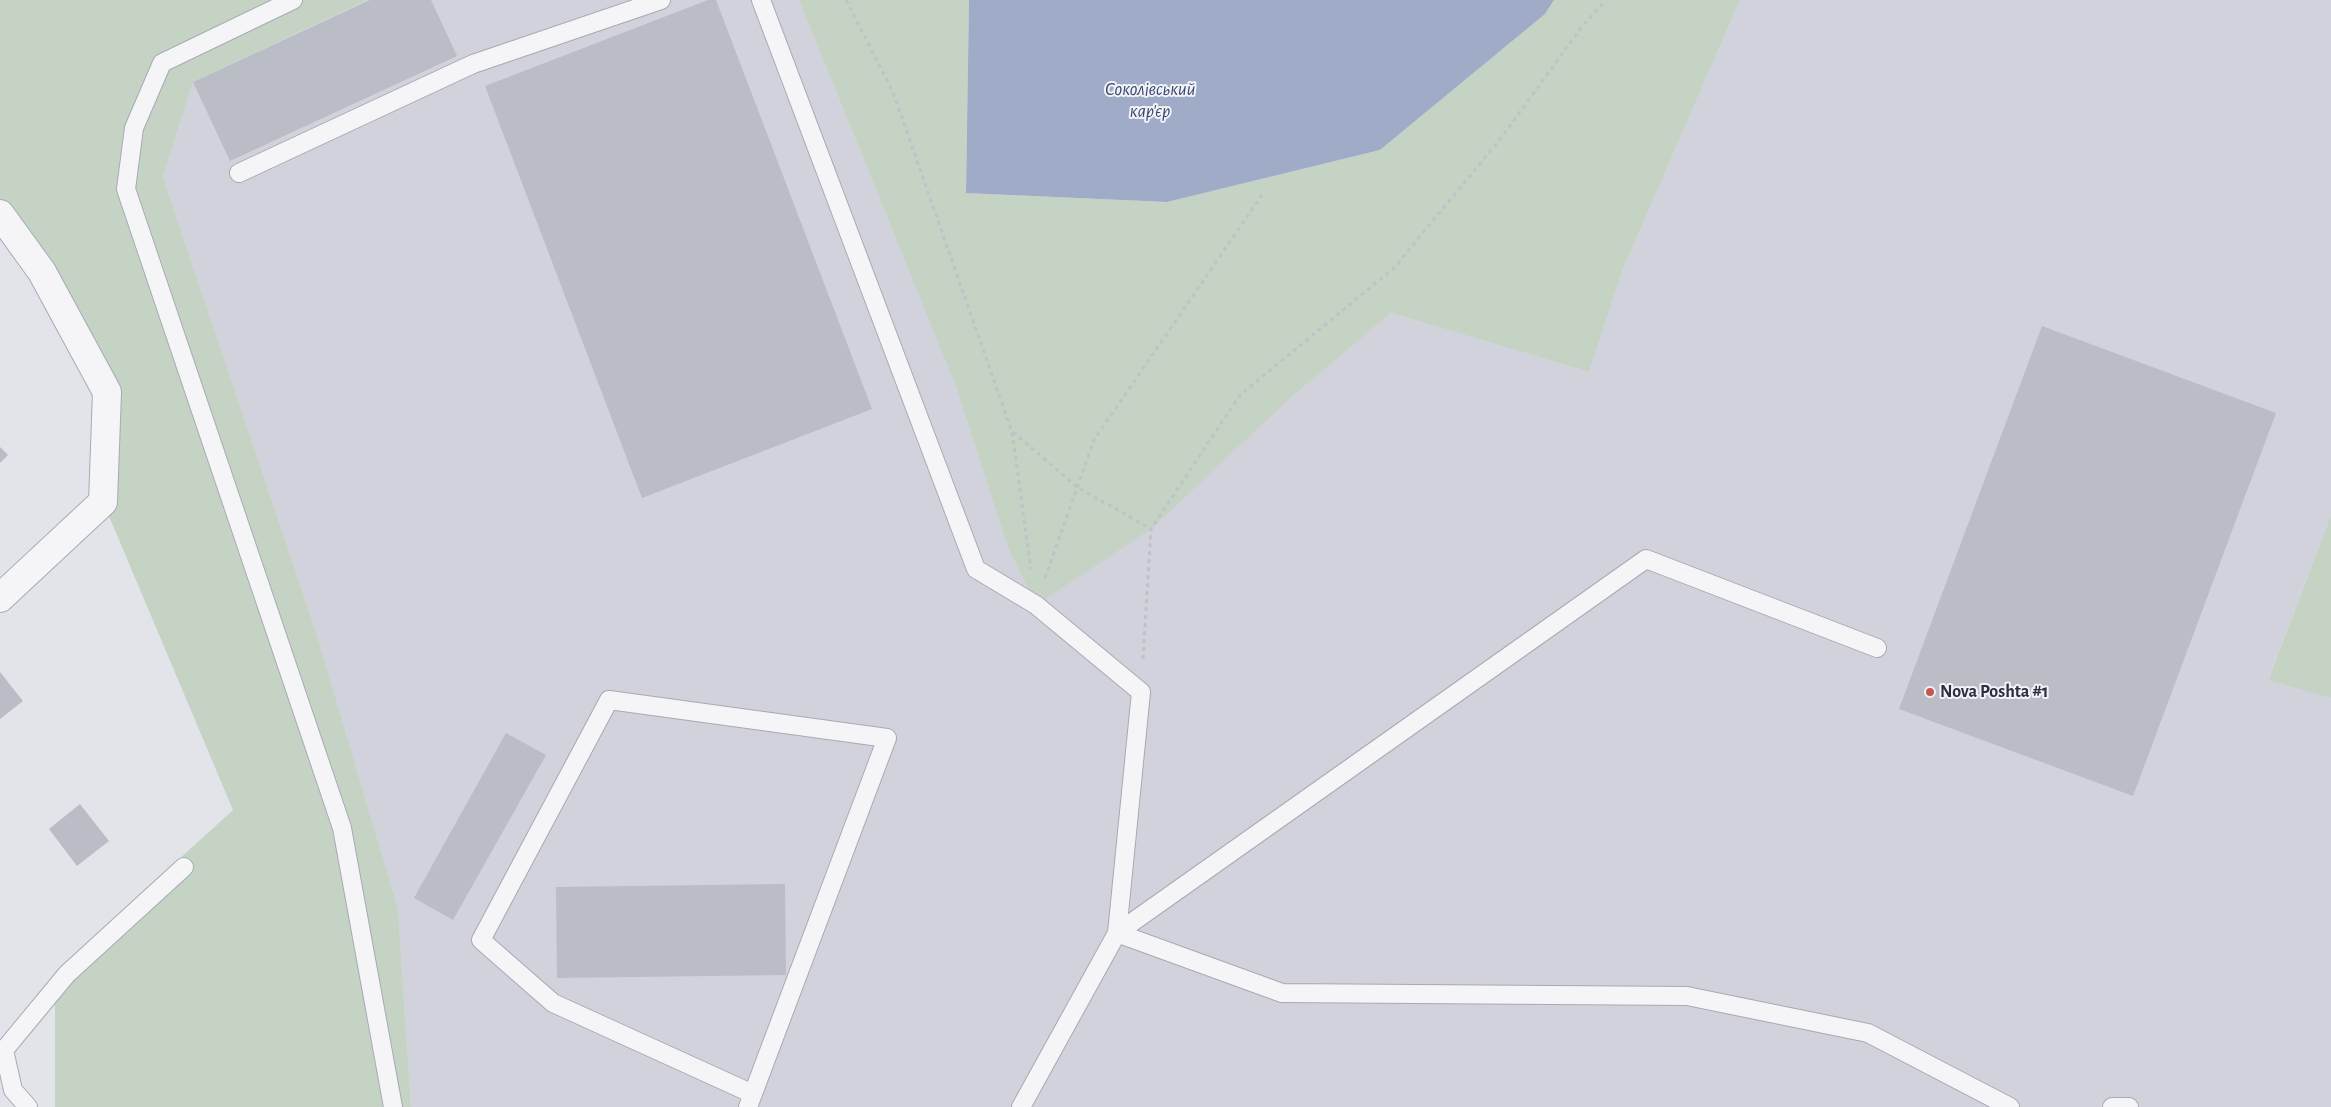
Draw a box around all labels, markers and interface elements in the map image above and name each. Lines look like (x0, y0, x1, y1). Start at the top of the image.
water label: Соколівський кар'єр (1105, 78, 1195, 122)
place label: Nova Poshta #1 (1940, 681, 2049, 703)
marker: Nova Poshta #1 (1924, 686, 1936, 698)

